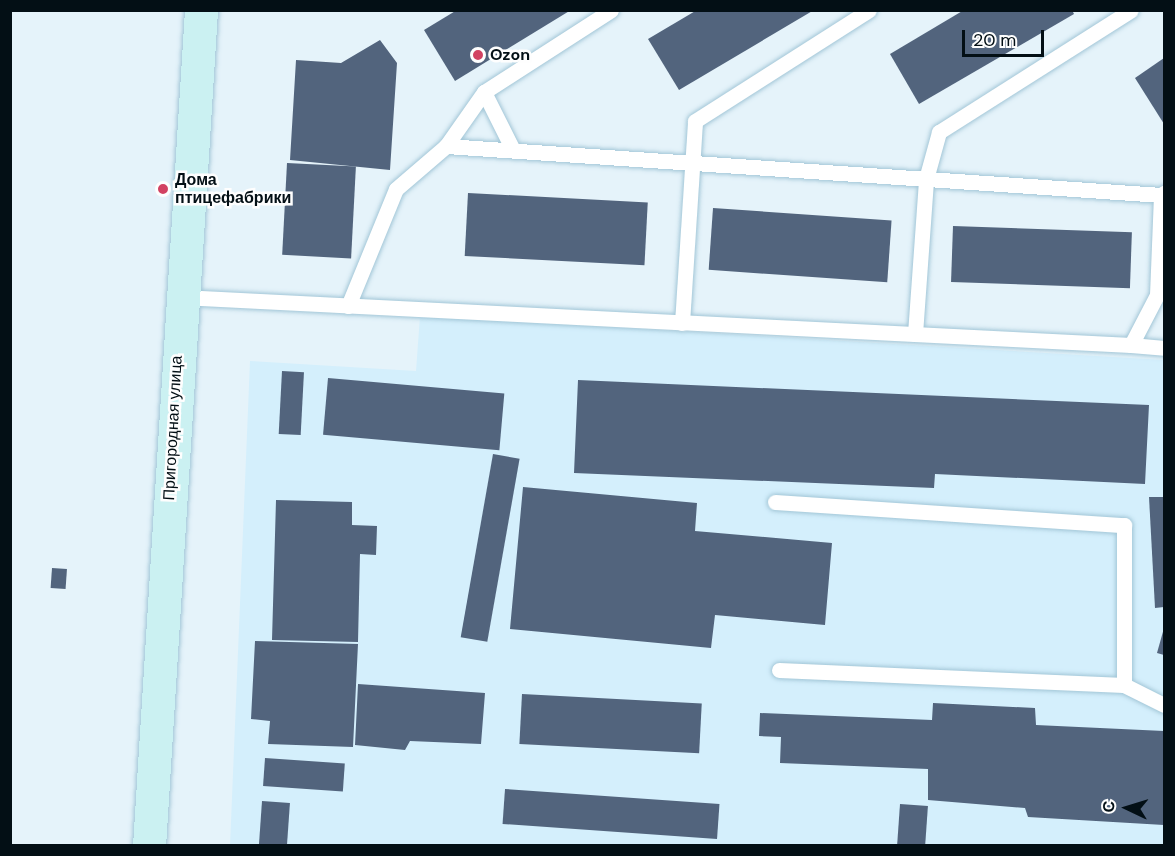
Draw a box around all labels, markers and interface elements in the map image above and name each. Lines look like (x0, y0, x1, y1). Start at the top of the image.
scale bar (965, 18, 1048, 56)
text: 20 m (973, 28, 1016, 52)
place label: Ozon (490, 45, 530, 65)
marker: Ozon (471, 48, 485, 62)
place label: Дома птицефабрики (175, 170, 291, 208)
marker: Дома птицефабрики (156, 182, 170, 196)
street label: Пригородная улица (160, 355, 186, 501)
north arrow (1097, 778, 1157, 838)
text: С (1098, 800, 1119, 813)

